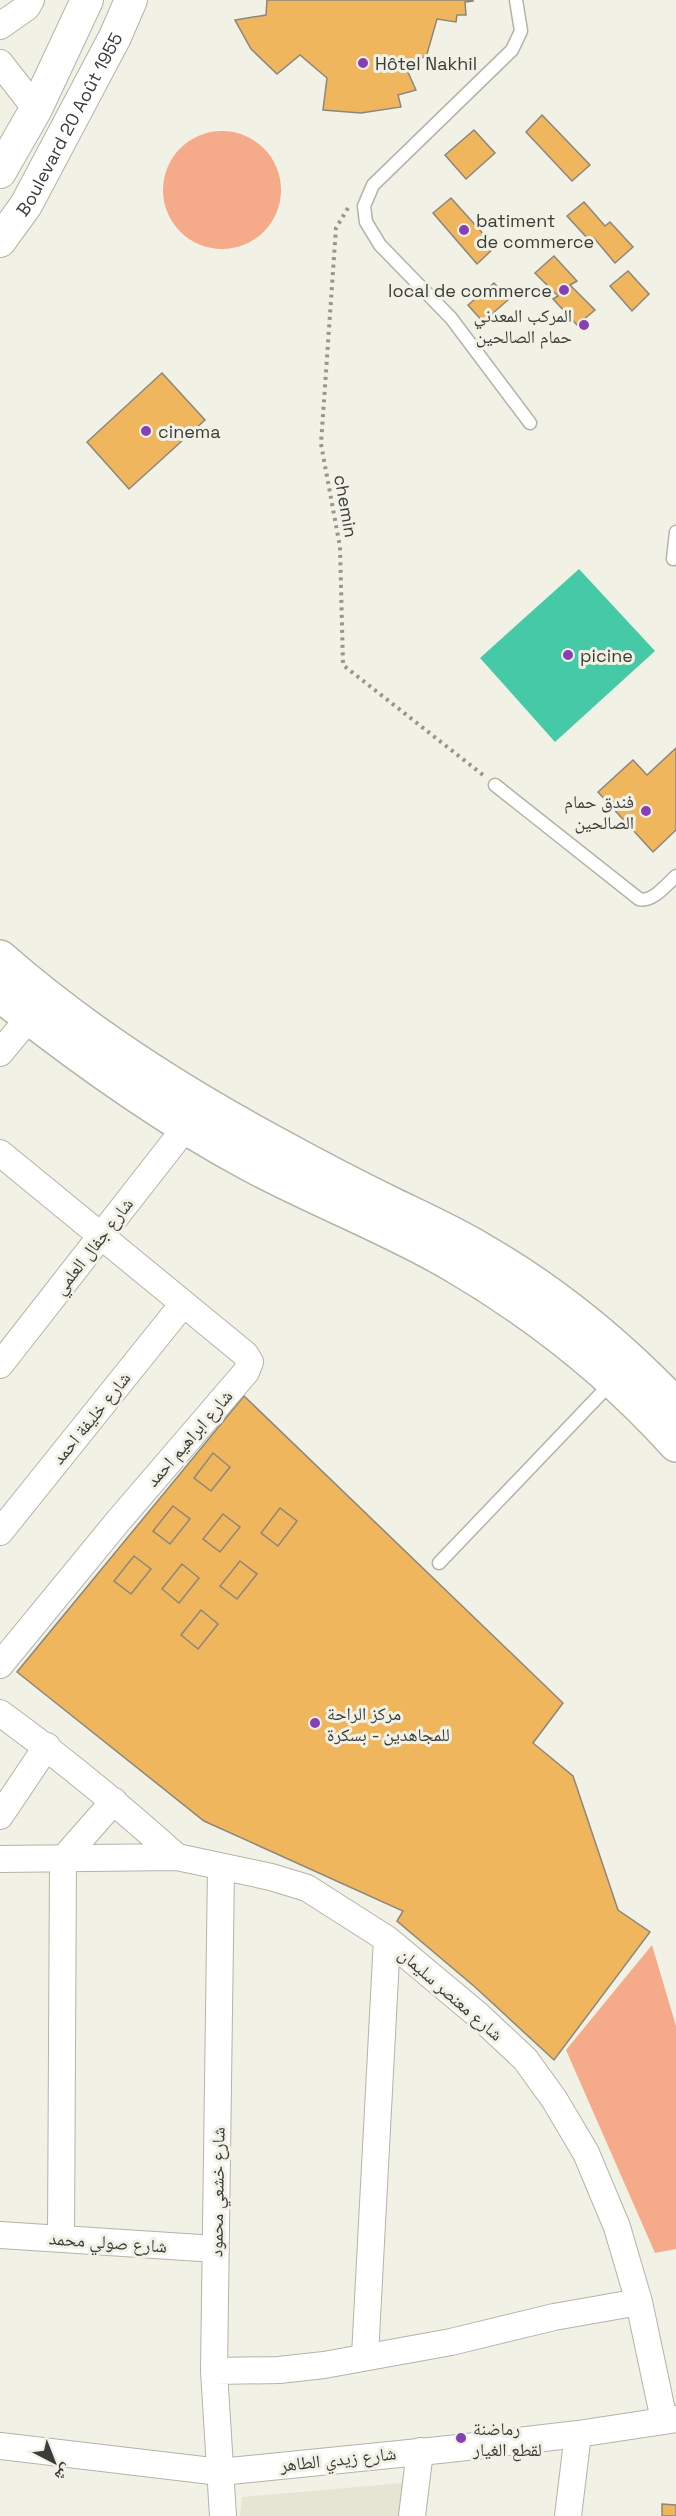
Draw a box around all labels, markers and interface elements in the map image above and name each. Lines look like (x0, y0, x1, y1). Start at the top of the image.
street label: Boulevard 20 Août 1955 (10, 28, 127, 220)
place label: Hôtel Nakhil (375, 52, 477, 75)
marker: Hôtel Nakhil (356, 56, 370, 70)
place label: batiment de commerce (476, 209, 594, 253)
marker: batiment de commerce (457, 223, 471, 237)
place label: local de commerce (388, 279, 552, 302)
marker: local de commerce (557, 283, 571, 297)
place label: المركب المعدني حمام الصالحين (474, 304, 572, 349)
marker: المركب المعدني حمام الصالحين (577, 318, 591, 332)
place label: cinema (158, 420, 221, 443)
marker: cinema (139, 424, 153, 438)
street label: chemin (329, 473, 363, 539)
place label: picine (580, 644, 633, 667)
marker: picine (561, 648, 575, 662)
place label: فندق حمام الصالحين (564, 790, 634, 834)
marker: فندق حمام الصالحين (639, 804, 653, 818)
street label: شارع جفال العلمي (48, 1193, 141, 1301)
street label: شارع خليفة احمد (47, 1367, 135, 1469)
street label: شارع ابراهيم احمد (141, 1385, 238, 1492)
place label: مركز الراحة للمجاهدين - بسكرة (327, 1702, 450, 1746)
marker: مركز الراحة للمجاهدين - بسكرة (308, 1716, 322, 1730)
street label: شارع معنصر سليمان (394, 1942, 508, 2046)
street label: شارع خشعي محمود (204, 2127, 233, 2257)
street label: شارع صولي محمد (48, 2226, 168, 2261)
place label: رماضنة لقطع الغيار (472, 2417, 542, 2462)
marker: رماضنة لقطع الغيار (454, 2431, 468, 2445)
north arrow (24, 2432, 84, 2492)
street label: شارع زيدي الطاهر (278, 2441, 398, 2480)
text: ش (50, 2459, 77, 2486)

